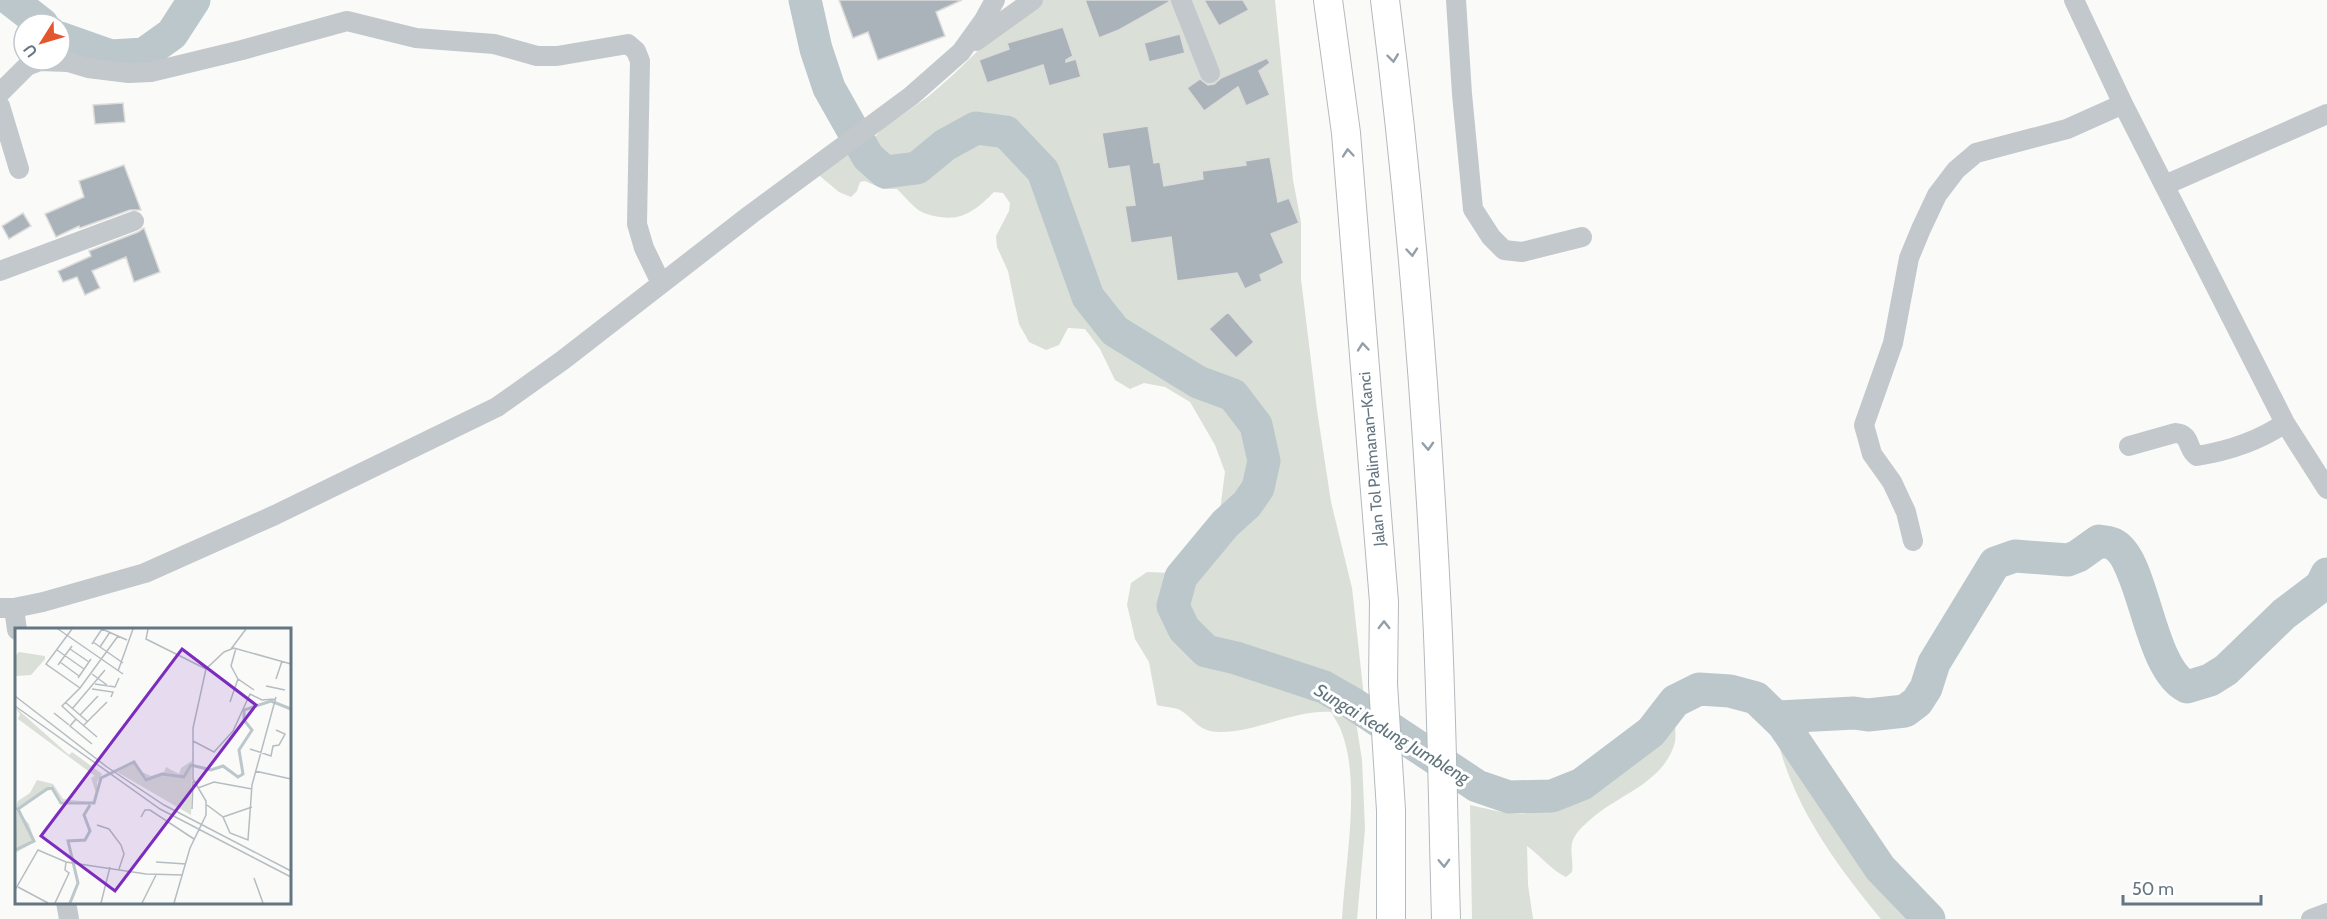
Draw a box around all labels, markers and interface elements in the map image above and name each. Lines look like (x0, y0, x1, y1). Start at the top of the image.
north arrow (12, 12, 72, 72)
text: U (19, 40, 41, 61)
one-way arrow (1386, 53, 1398, 63)
one-way arrow (1342, 148, 1355, 157)
one-way arrow (1405, 247, 1418, 257)
one-way arrow (1357, 343, 1370, 352)
street label: Jalan Tol Palimanan–Kanci (1355, 371, 1389, 548)
one-way arrow (1421, 442, 1434, 451)
one-way arrow (1378, 621, 1390, 630)
inset map (15, 628, 291, 904)
water label: Sungai Kedung Jumbleng (1310, 679, 1474, 789)
one-way arrow (1438, 858, 1451, 867)
scale bar (2123, 868, 2261, 906)
text: 50 m (2132, 878, 2174, 900)

